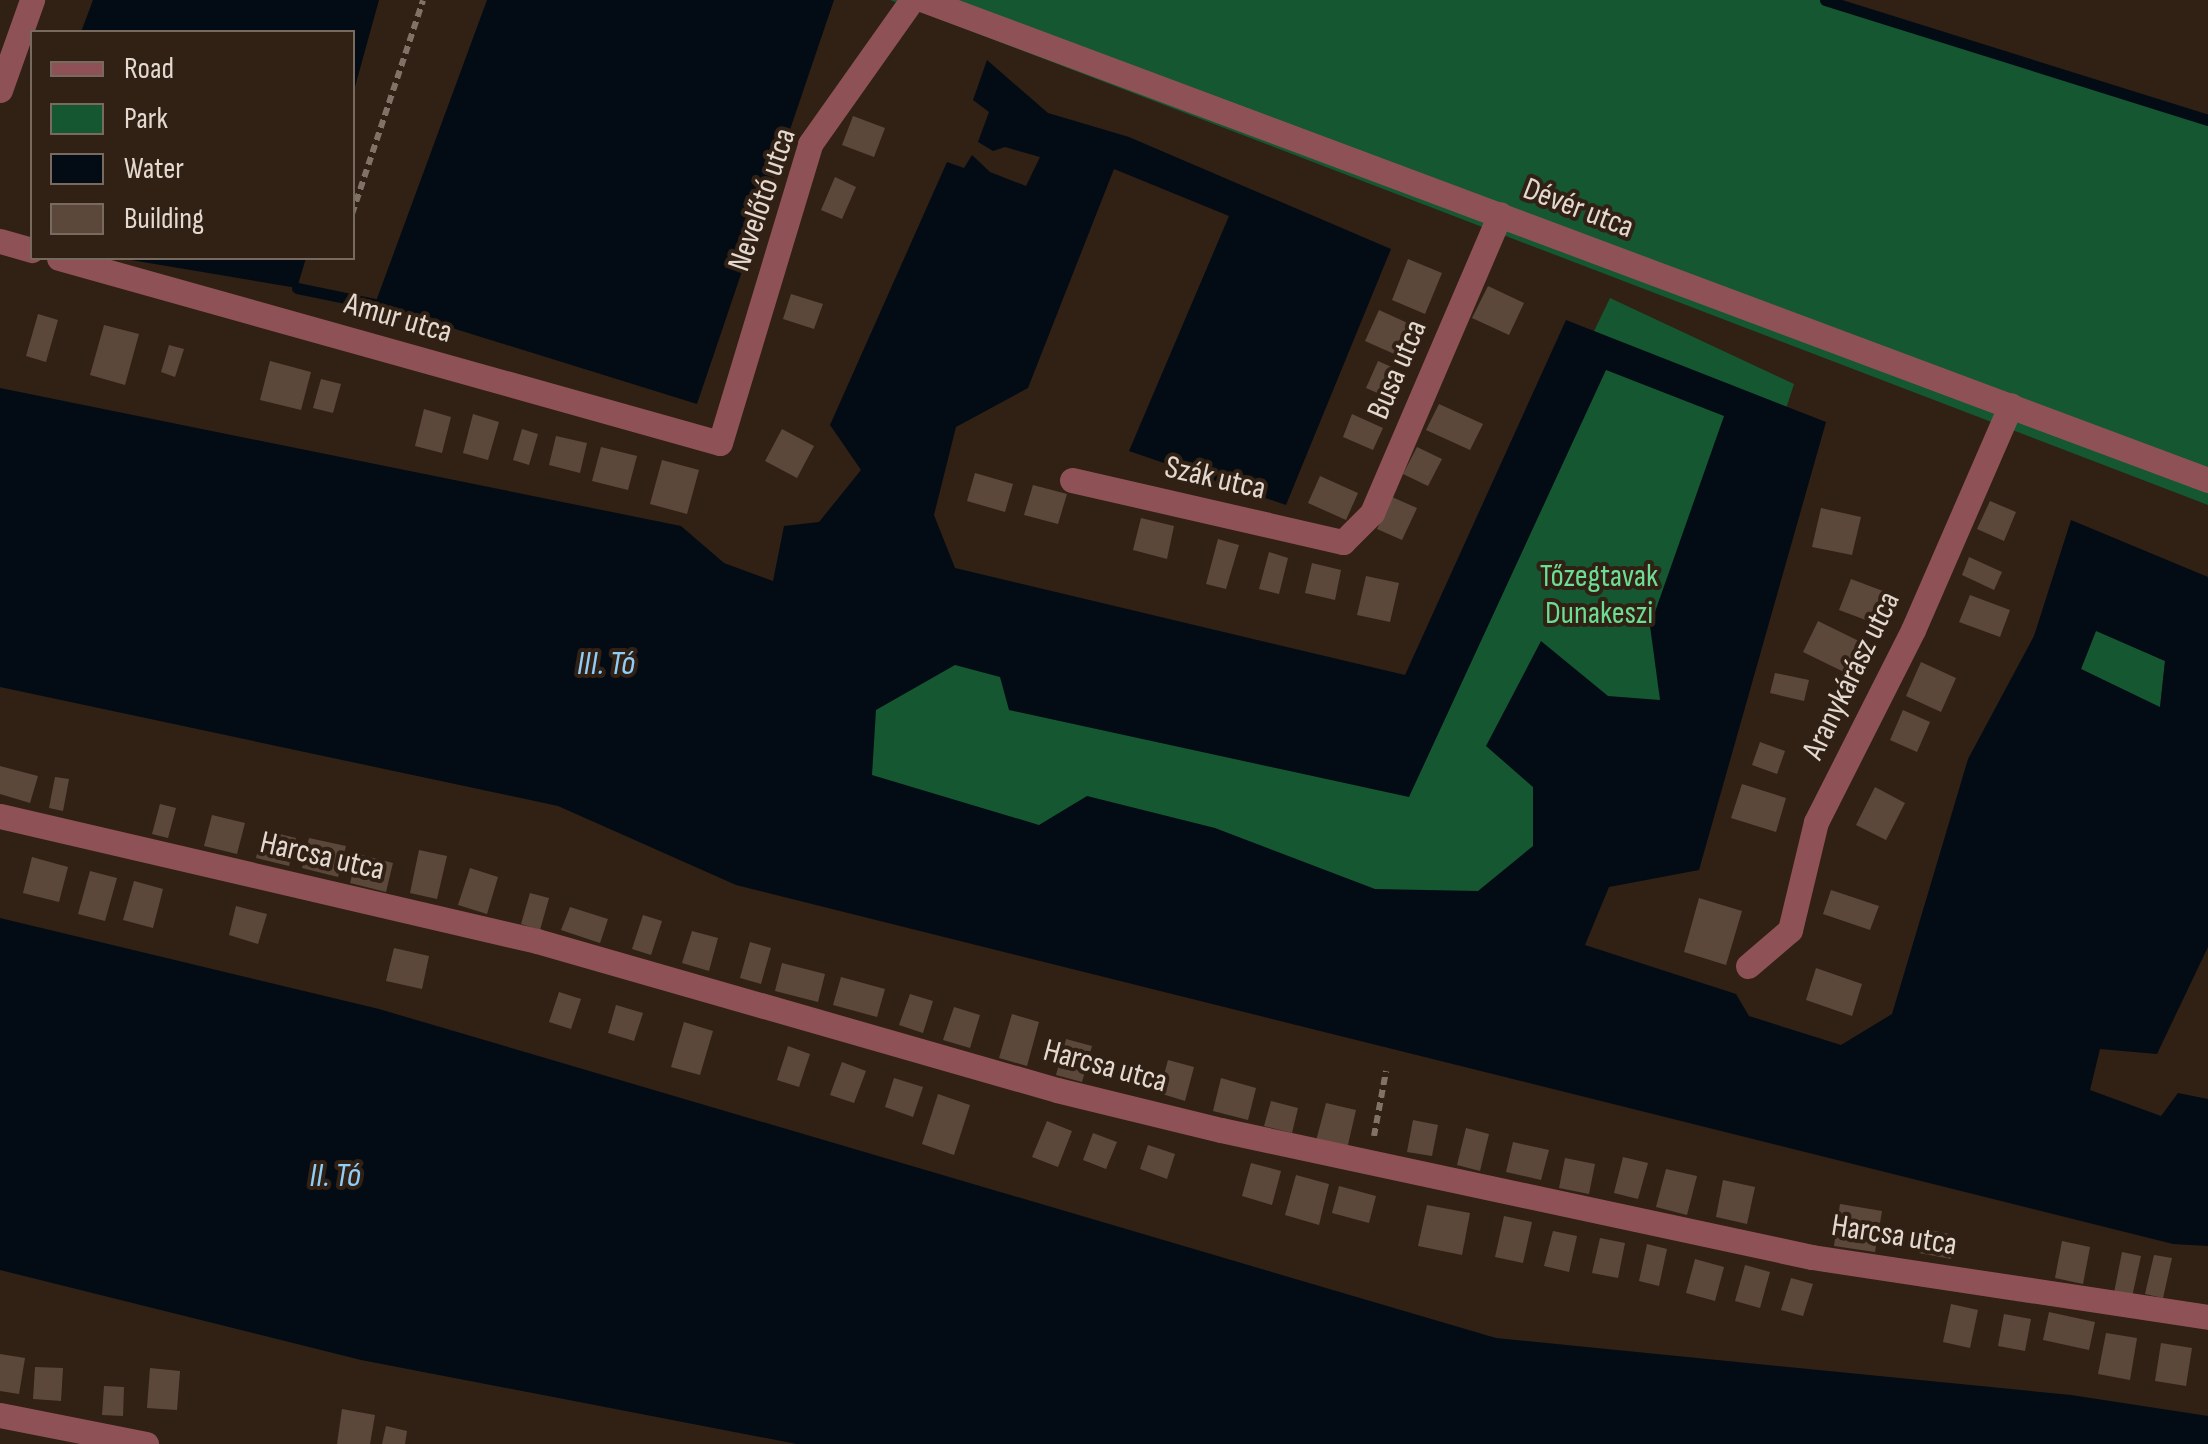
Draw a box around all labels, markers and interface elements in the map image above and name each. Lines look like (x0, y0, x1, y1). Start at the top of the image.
legend (30, 30, 355, 260)
text: Road (124, 51, 174, 87)
text: Park (124, 101, 168, 137)
street label: Nevelőtó utca (721, 123, 805, 277)
text: Water (124, 151, 184, 187)
street label: Dévér utca (1517, 170, 1639, 248)
text: Building (124, 201, 204, 237)
street label: Amur utca (340, 285, 456, 353)
street label: Busa utca (1360, 315, 1436, 425)
street label: Szák utca (1161, 449, 1269, 509)
park label: Tőzegtavak Dunakeszi (1540, 559, 1658, 634)
street label: Aranykárász utca (1795, 586, 1909, 766)
water label: III. Tó (577, 643, 635, 685)
street label: Harcsa utca (256, 824, 388, 890)
street label: Harcsa utca (1039, 1032, 1171, 1102)
water label: II. Tó (309, 1155, 361, 1197)
street label: Harcsa utca (1829, 1207, 1959, 1265)

